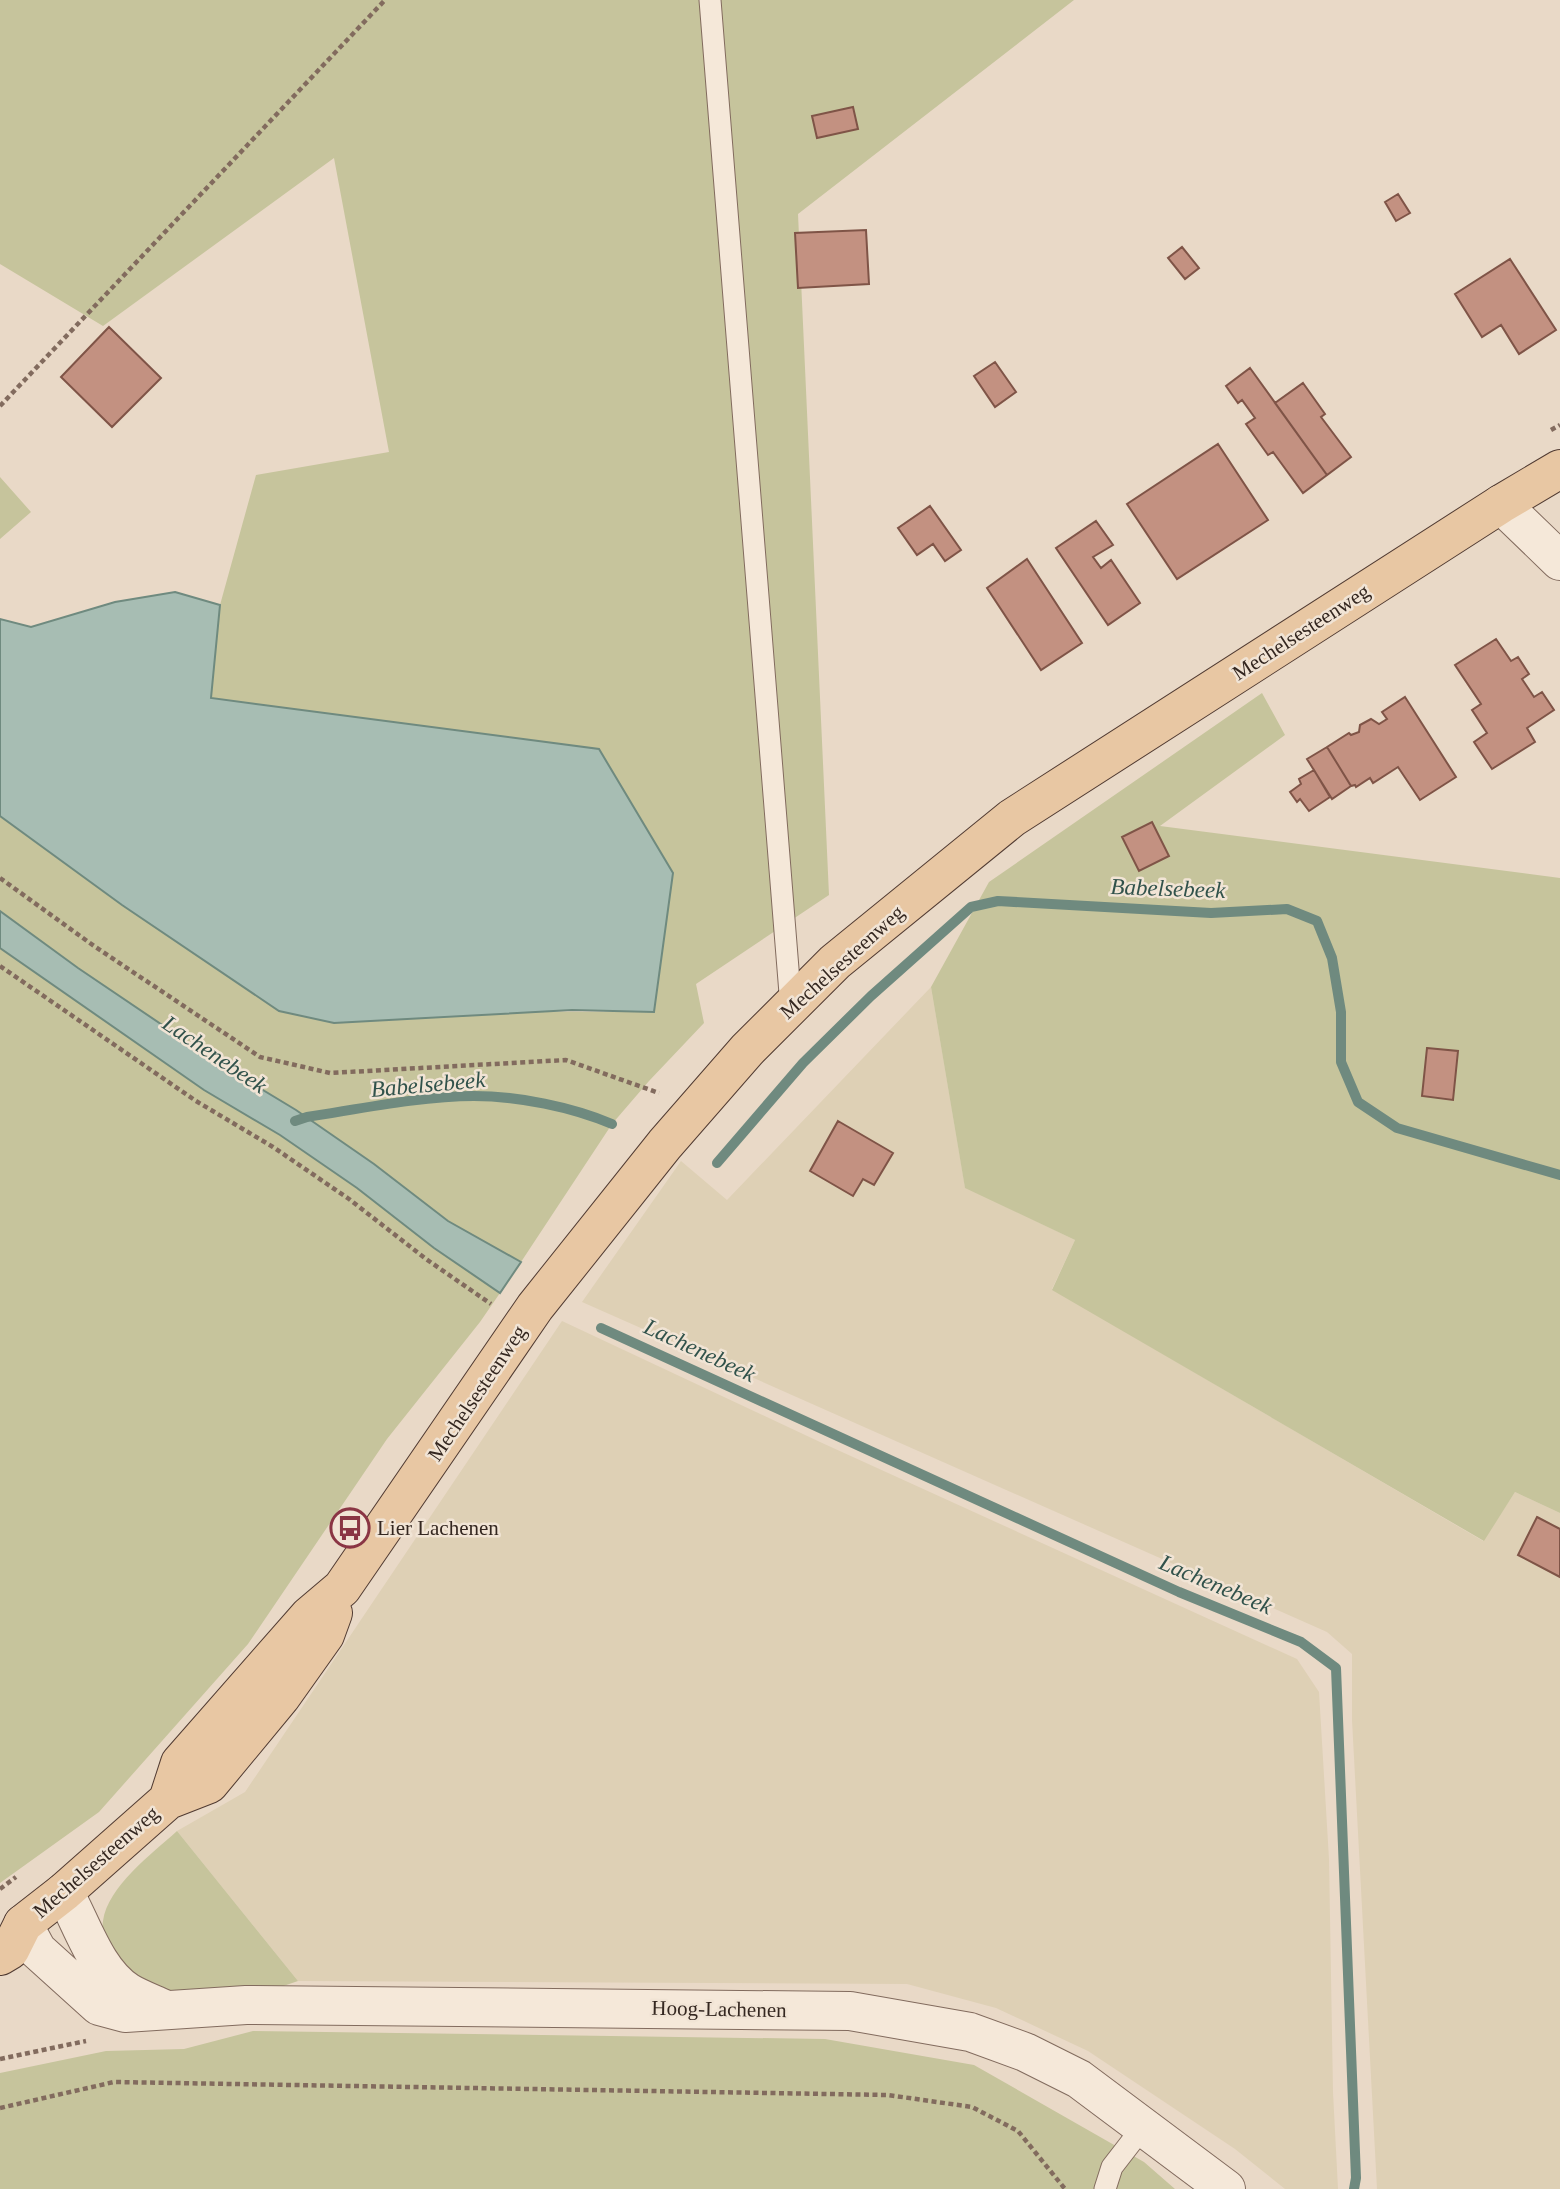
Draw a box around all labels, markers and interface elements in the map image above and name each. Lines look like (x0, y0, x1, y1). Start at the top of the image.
street label: Mechelsesteenweg (1228, 578, 1374, 685)
water label: Babelsebeek (1110, 874, 1227, 903)
street label: Mechelsesteenweg (775, 900, 909, 1024)
water label: Lachenebeek (157, 1010, 272, 1099)
water label: Babelsebeek (370, 1067, 487, 1102)
water label: Lachenebeek (639, 1313, 760, 1387)
street label: Mechelsesteenweg (423, 1320, 532, 1465)
bus stop icon: Lier Lachenen (329, 1507, 371, 1549)
place label: Lier Lachenen (377, 1516, 499, 1540)
water label: Lachenebeek (1155, 1549, 1277, 1620)
street label: Mechelsesteenweg (28, 1801, 164, 1923)
street label: Hoog-Lachenen (651, 1996, 787, 2022)

